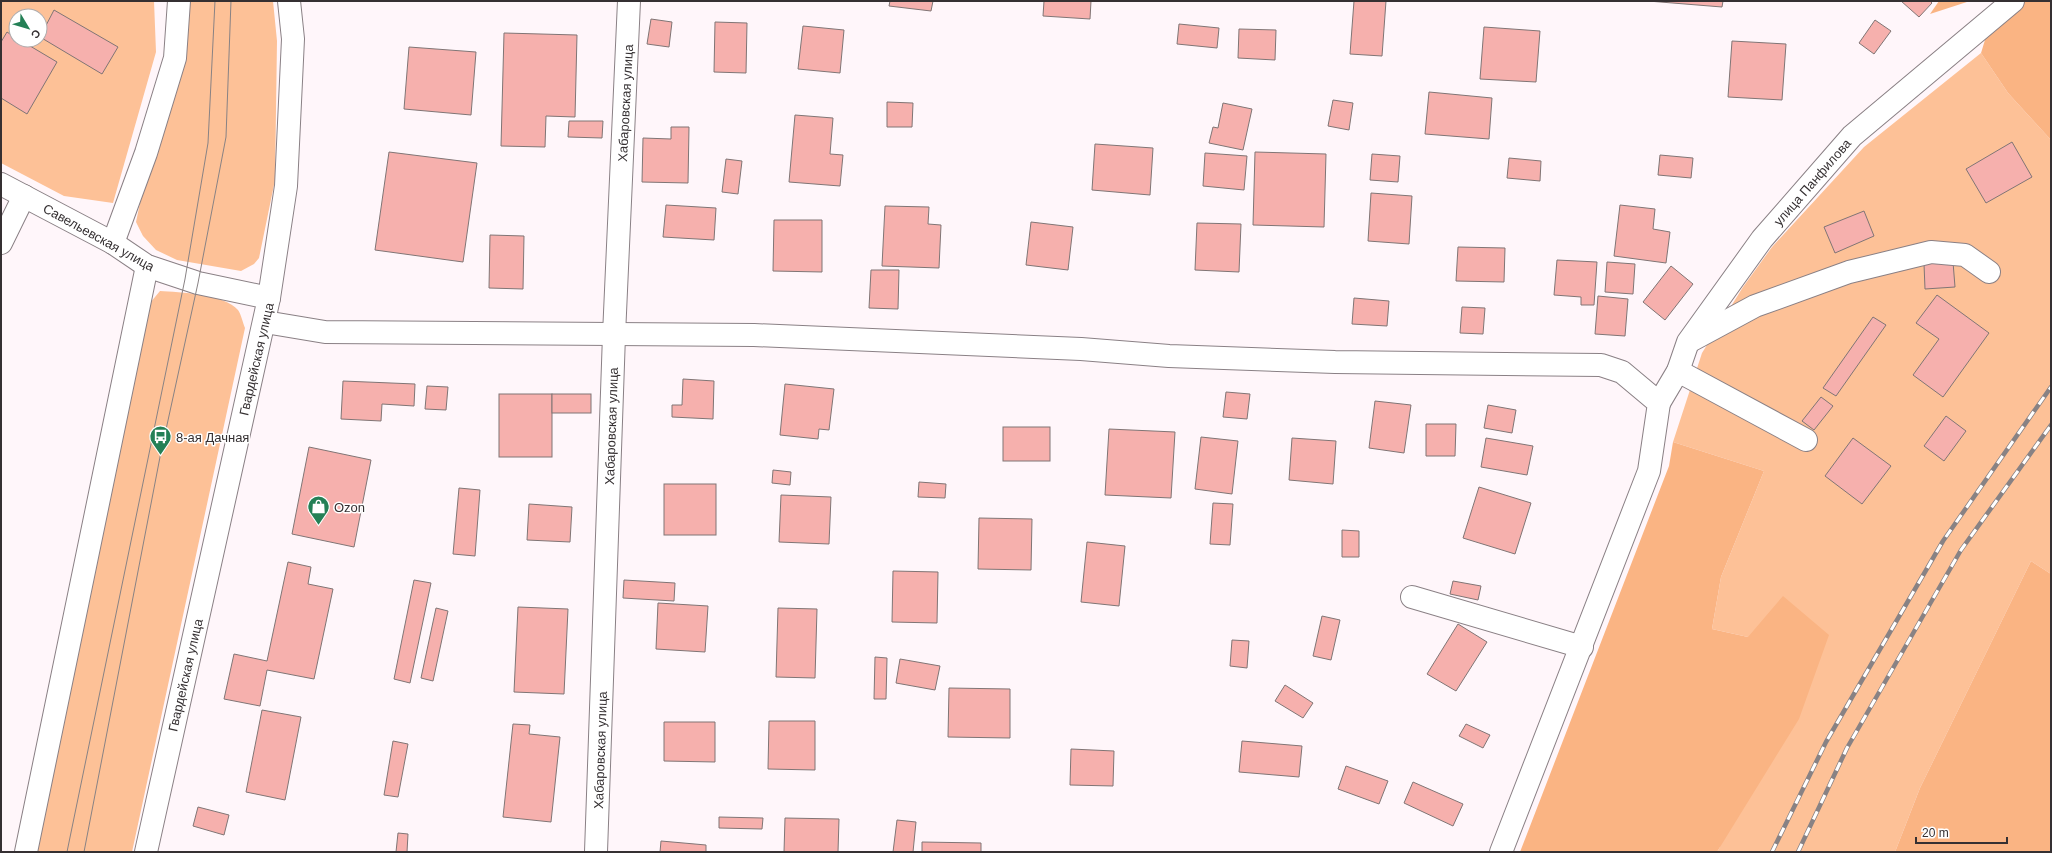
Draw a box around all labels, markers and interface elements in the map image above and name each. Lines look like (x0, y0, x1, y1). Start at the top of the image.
north arrow (8, 8, 48, 48)
text: С (29, 27, 43, 41)
street label: Хабаровская улица (615, 43, 636, 162)
street label: улица Панфилова (1771, 135, 1855, 229)
street label: Савельевская улица (41, 201, 158, 275)
street label: Гвардейская улица (236, 300, 277, 417)
street label: Хабаровская улица (602, 366, 621, 485)
bus stop icon: 8-ая Дачная (147, 424, 173, 457)
place label: 8-ая Дачная (176, 430, 249, 445)
shop icon: Ozon (305, 494, 331, 527)
place label: Ozon (334, 500, 365, 515)
street label: Гвардейская улица (165, 616, 206, 733)
street label: Хабаровская улица (591, 690, 610, 809)
scale bar (1916, 819, 2007, 845)
text: 20 m (1922, 826, 1949, 840)

